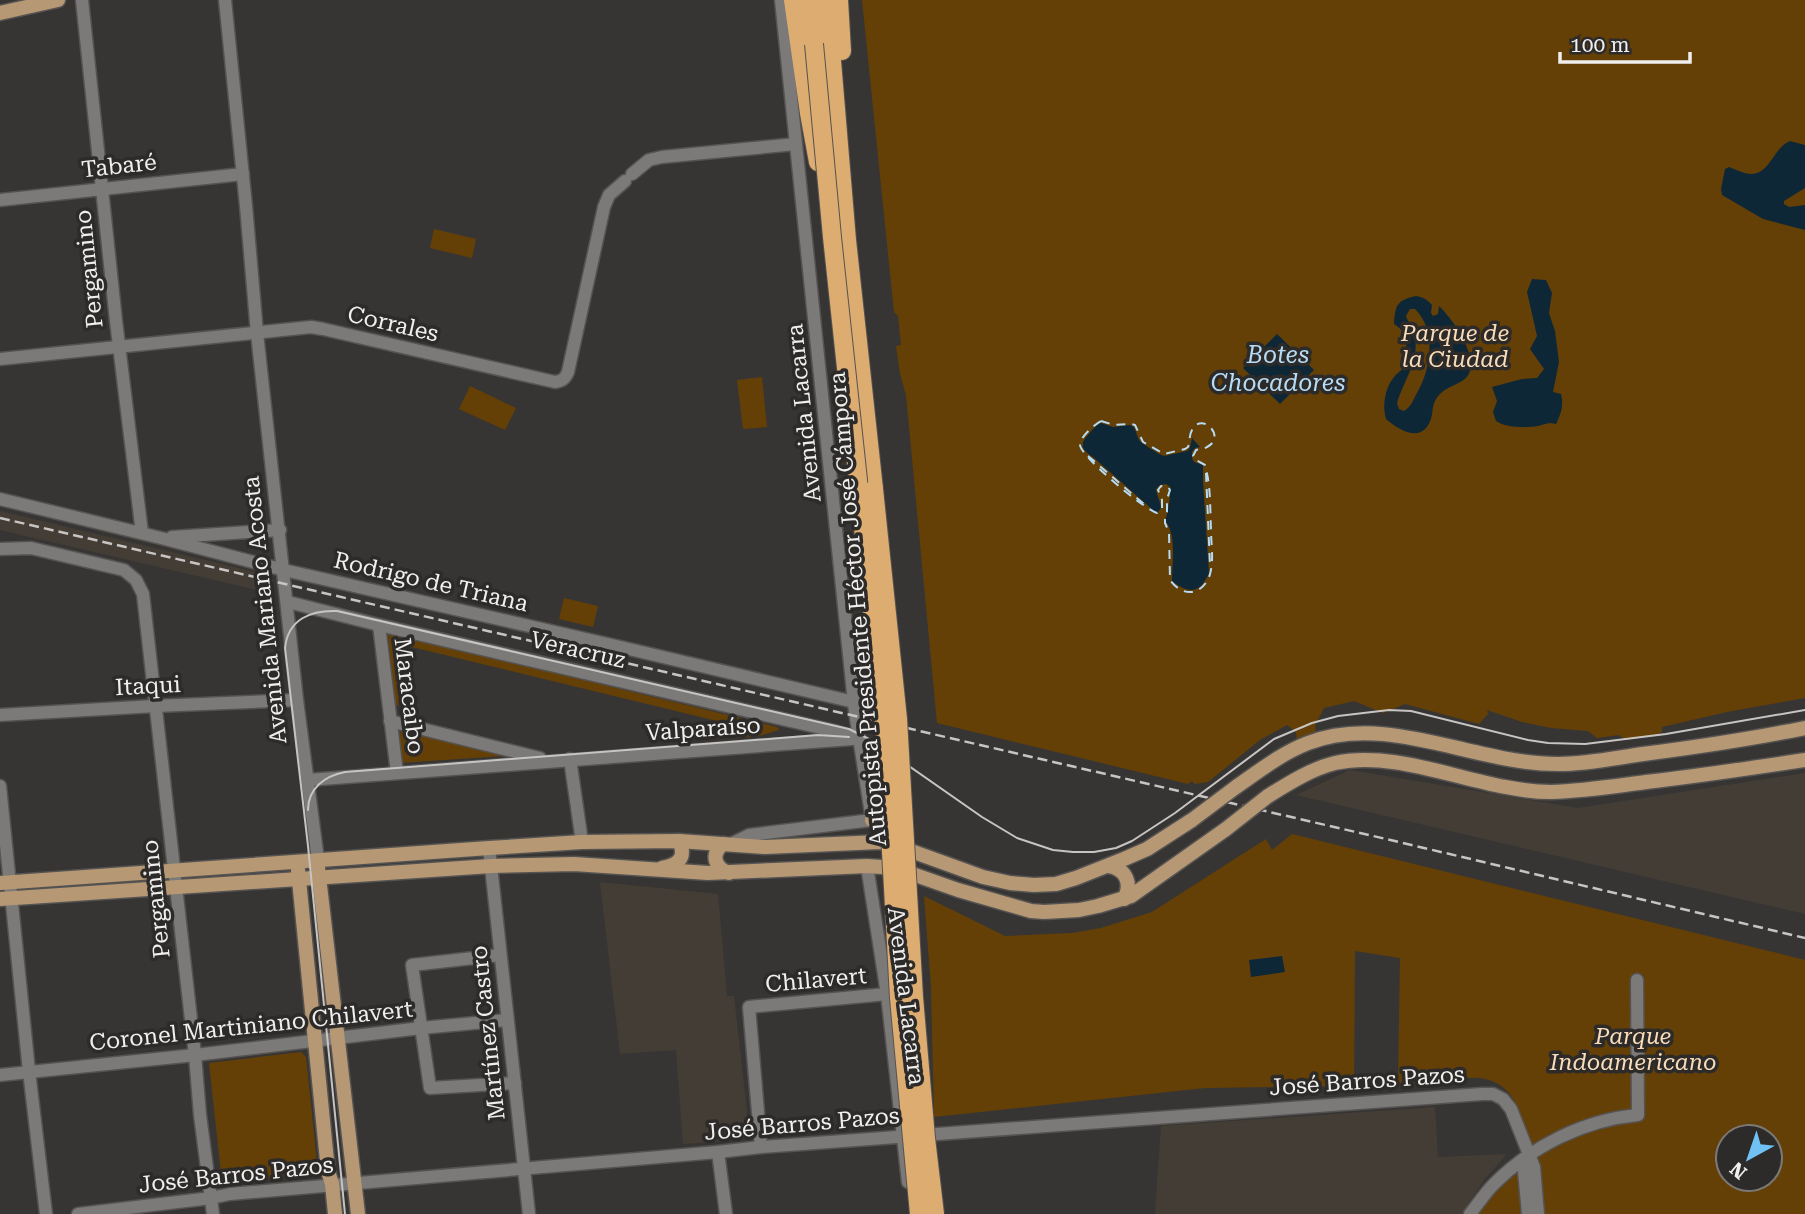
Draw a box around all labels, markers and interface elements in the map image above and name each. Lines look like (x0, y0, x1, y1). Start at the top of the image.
scale bar (1560, 21, 1689, 65)
text: 100 m (1570, 33, 1630, 57)
street label: Tabaré (80, 149, 158, 183)
street label: Pergamino (69, 209, 109, 329)
street label: Corrales (345, 300, 441, 348)
park label: Parque de la Ciudad (1400, 320, 1509, 373)
street label: Avenida Lacarra (781, 322, 827, 504)
water label: Botes Chocadores (1211, 341, 1345, 397)
street label: Autopista Presidente Héctor José Cámpora (824, 370, 892, 847)
street label: Avenida Mariano Acosta (237, 474, 292, 745)
street label: Rodrigo de Triana (331, 547, 531, 618)
street label: Veracruz (528, 626, 628, 674)
street label: Maracaibo (388, 636, 430, 756)
street label: Itaqui (115, 671, 181, 701)
street label: Valparaíso (644, 712, 762, 746)
street label: Pergamino (136, 839, 176, 959)
street label: Avenida Lacarra (882, 905, 930, 1087)
street label: Martínez Castro (465, 944, 511, 1122)
street label: Chilavert (764, 962, 868, 998)
street label: Coronel Martiniano Chilavert (88, 996, 414, 1056)
park label: Parque Indoamericano (1549, 1023, 1716, 1076)
street label: José Barros Pazos (1268, 1061, 1466, 1101)
street label: José Barros Pazos (703, 1102, 901, 1146)
north arrow (1714, 1123, 1784, 1193)
street label: José Barros Pazos (137, 1151, 335, 1199)
text: N (1725, 1157, 1751, 1184)

